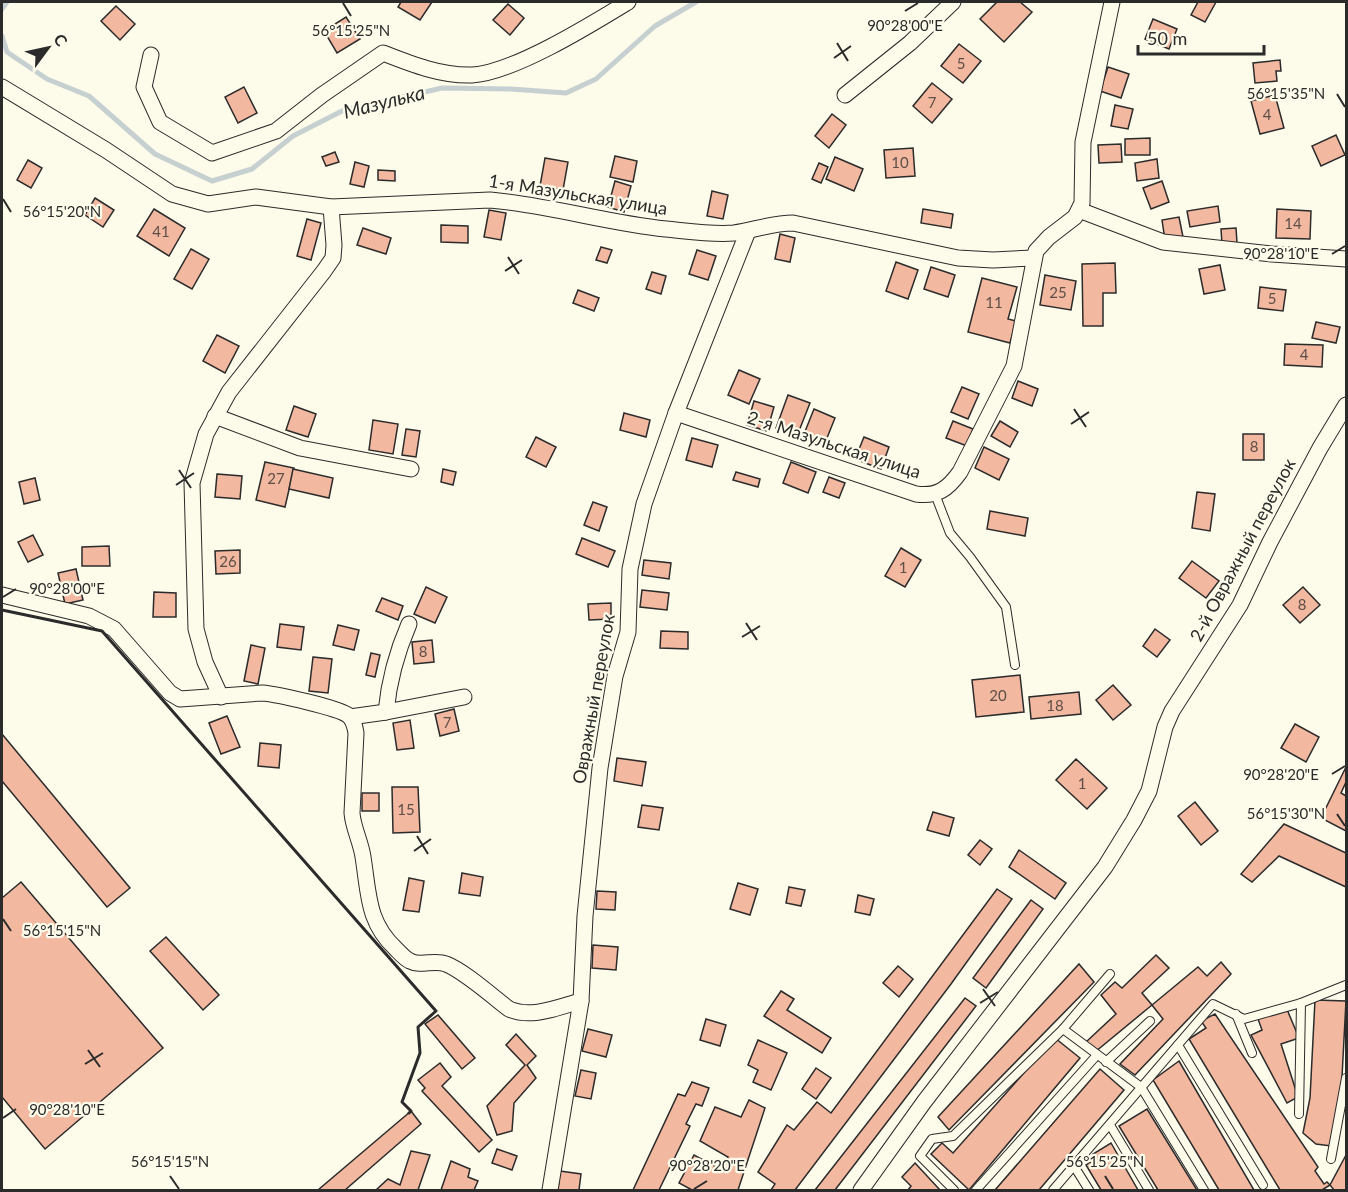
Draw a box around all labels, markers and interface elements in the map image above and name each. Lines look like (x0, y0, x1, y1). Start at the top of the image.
text: 90°28'00"E (867, 16, 943, 34)
north arrow (18, 18, 78, 78)
scale bar (1138, 18, 1264, 56)
text: 56°15'25"N (312, 21, 390, 39)
text: 50 m (1147, 27, 1187, 49)
text: С (50, 30, 72, 50)
house number: 5 (957, 54, 965, 72)
water label: Мазулька (340, 79, 427, 123)
text: 56°15'35"N (1247, 84, 1325, 102)
house number: 7 (928, 93, 937, 111)
house number: 4 (1263, 105, 1272, 123)
house number: 10 (891, 153, 909, 171)
street label: 1-я Мазульская улица (487, 169, 669, 219)
text: 56°15'20"N (23, 202, 101, 220)
house number: 14 (1284, 214, 1302, 232)
house number: 41 (152, 222, 170, 240)
text: 90°28'10"E (1243, 244, 1319, 262)
house number: 25 (1049, 283, 1067, 301)
house number: 5 (1268, 289, 1276, 307)
house number: 11 (985, 293, 1003, 311)
house number: 4 (1300, 345, 1309, 363)
street label: 2-я Мазульская улица (745, 406, 924, 482)
house number: 8 (1250, 437, 1258, 455)
street label: 2-й Овражный переулок (1185, 454, 1300, 645)
house number: 27 (267, 469, 285, 487)
house number: 26 (219, 552, 237, 570)
house number: 1 (899, 558, 907, 576)
text: 90°28'00"E (29, 579, 105, 597)
house number: 8 (1298, 595, 1306, 613)
street label: Овражный переулок (567, 612, 619, 785)
house number: 8 (419, 642, 427, 660)
house number: 20 (989, 686, 1007, 704)
house number: 18 (1046, 696, 1064, 714)
house number: 7 (443, 713, 452, 731)
text: 90°28'20"E (1243, 765, 1319, 783)
house number: 1 (1078, 774, 1086, 792)
house number: 15 (397, 800, 415, 818)
text: 56°15'30"N (1247, 804, 1325, 822)
text: 56°15'15"N (23, 921, 101, 939)
text: 90°28'10"E (29, 1100, 105, 1118)
text: 56°15'15"N (131, 1152, 209, 1170)
text: 56°15'25"N (1066, 1152, 1144, 1170)
text: 90°28'20"E (669, 1156, 745, 1174)

